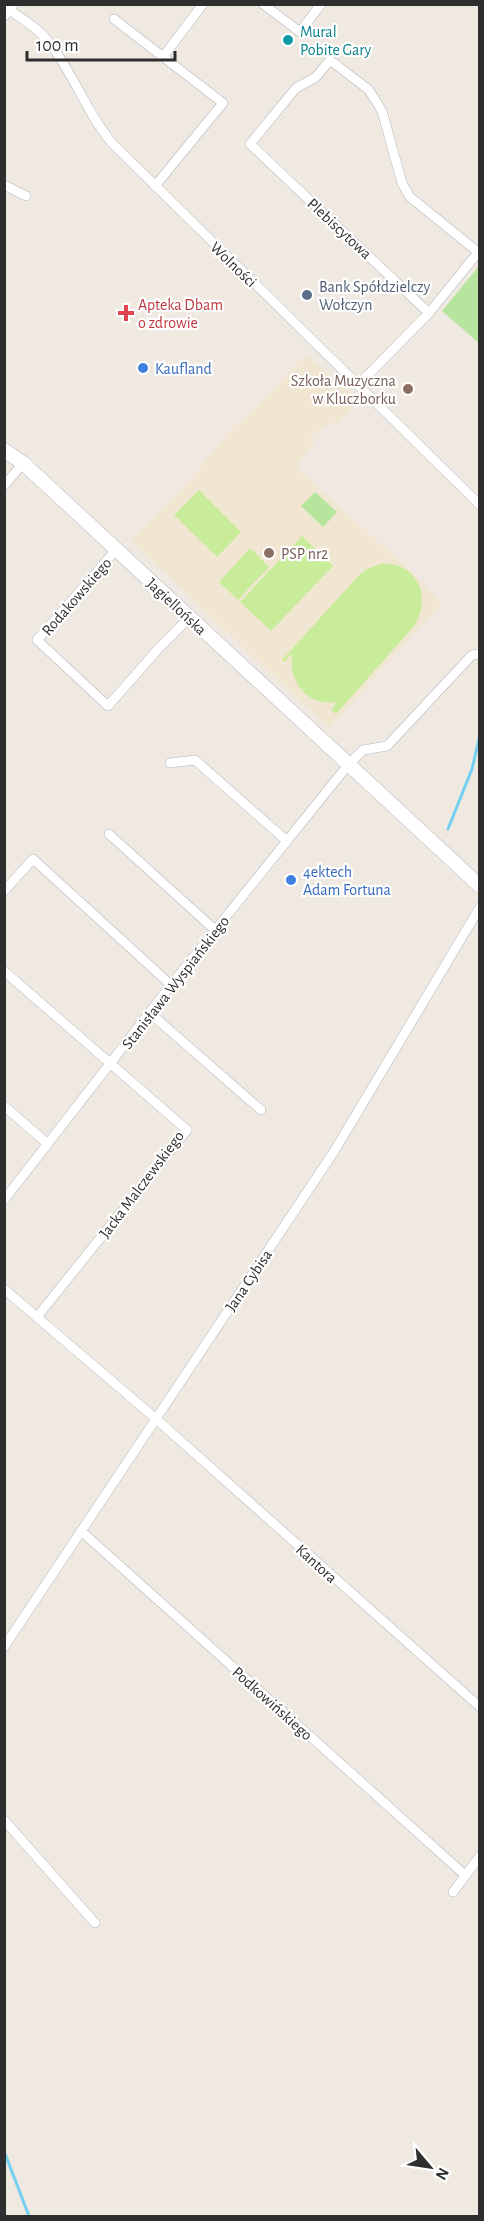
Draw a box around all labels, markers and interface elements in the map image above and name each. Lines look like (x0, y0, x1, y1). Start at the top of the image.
scale bar (27, 24, 176, 62)
place label: Mural Pobite Gary (300, 24, 372, 59)
marker: Mural Pobite Gary (281, 33, 295, 47)
text: 100 m (36, 37, 79, 55)
street label: Plebiscytowa (304, 195, 374, 263)
street label: Wolności (207, 239, 260, 290)
place label: Bank Spółdzielczy Wołczyn (319, 279, 431, 314)
marker: Bank Spółdzielczy Wołczyn (300, 288, 314, 302)
place label: Apteka Dbam o zdrowie (138, 297, 223, 331)
marker: Apteka Dbam o zdrowie (119, 306, 133, 320)
marker: Kaufland (136, 361, 150, 375)
place label: Kaufland (155, 361, 212, 377)
place label: Szkoła Muzyczna w Kluczborku (291, 373, 396, 407)
marker: Szkoła Muzyczna w Kluczborku (401, 382, 415, 396)
marker: PSP nr2 (262, 546, 276, 560)
place label: PSP nr2 (281, 546, 328, 562)
street label: Rodakowskiego (39, 555, 115, 639)
street label: Jagiellońska (143, 575, 209, 638)
place label: 4ektech Adam Fortuna (303, 864, 391, 898)
marker: 4ektech Adam Fortuna (284, 873, 298, 887)
street label: Stanisława Wyspiańskiego (119, 913, 233, 1053)
street label: Jacka Malczewskiego (96, 1128, 187, 1241)
street label: Jana Cybisa (222, 1247, 276, 1315)
street label: Kantora (293, 1541, 340, 1586)
street label: Podkowińskiego (229, 1664, 315, 1744)
north arrow (400, 2137, 460, 2197)
text: N (433, 2165, 452, 2183)

